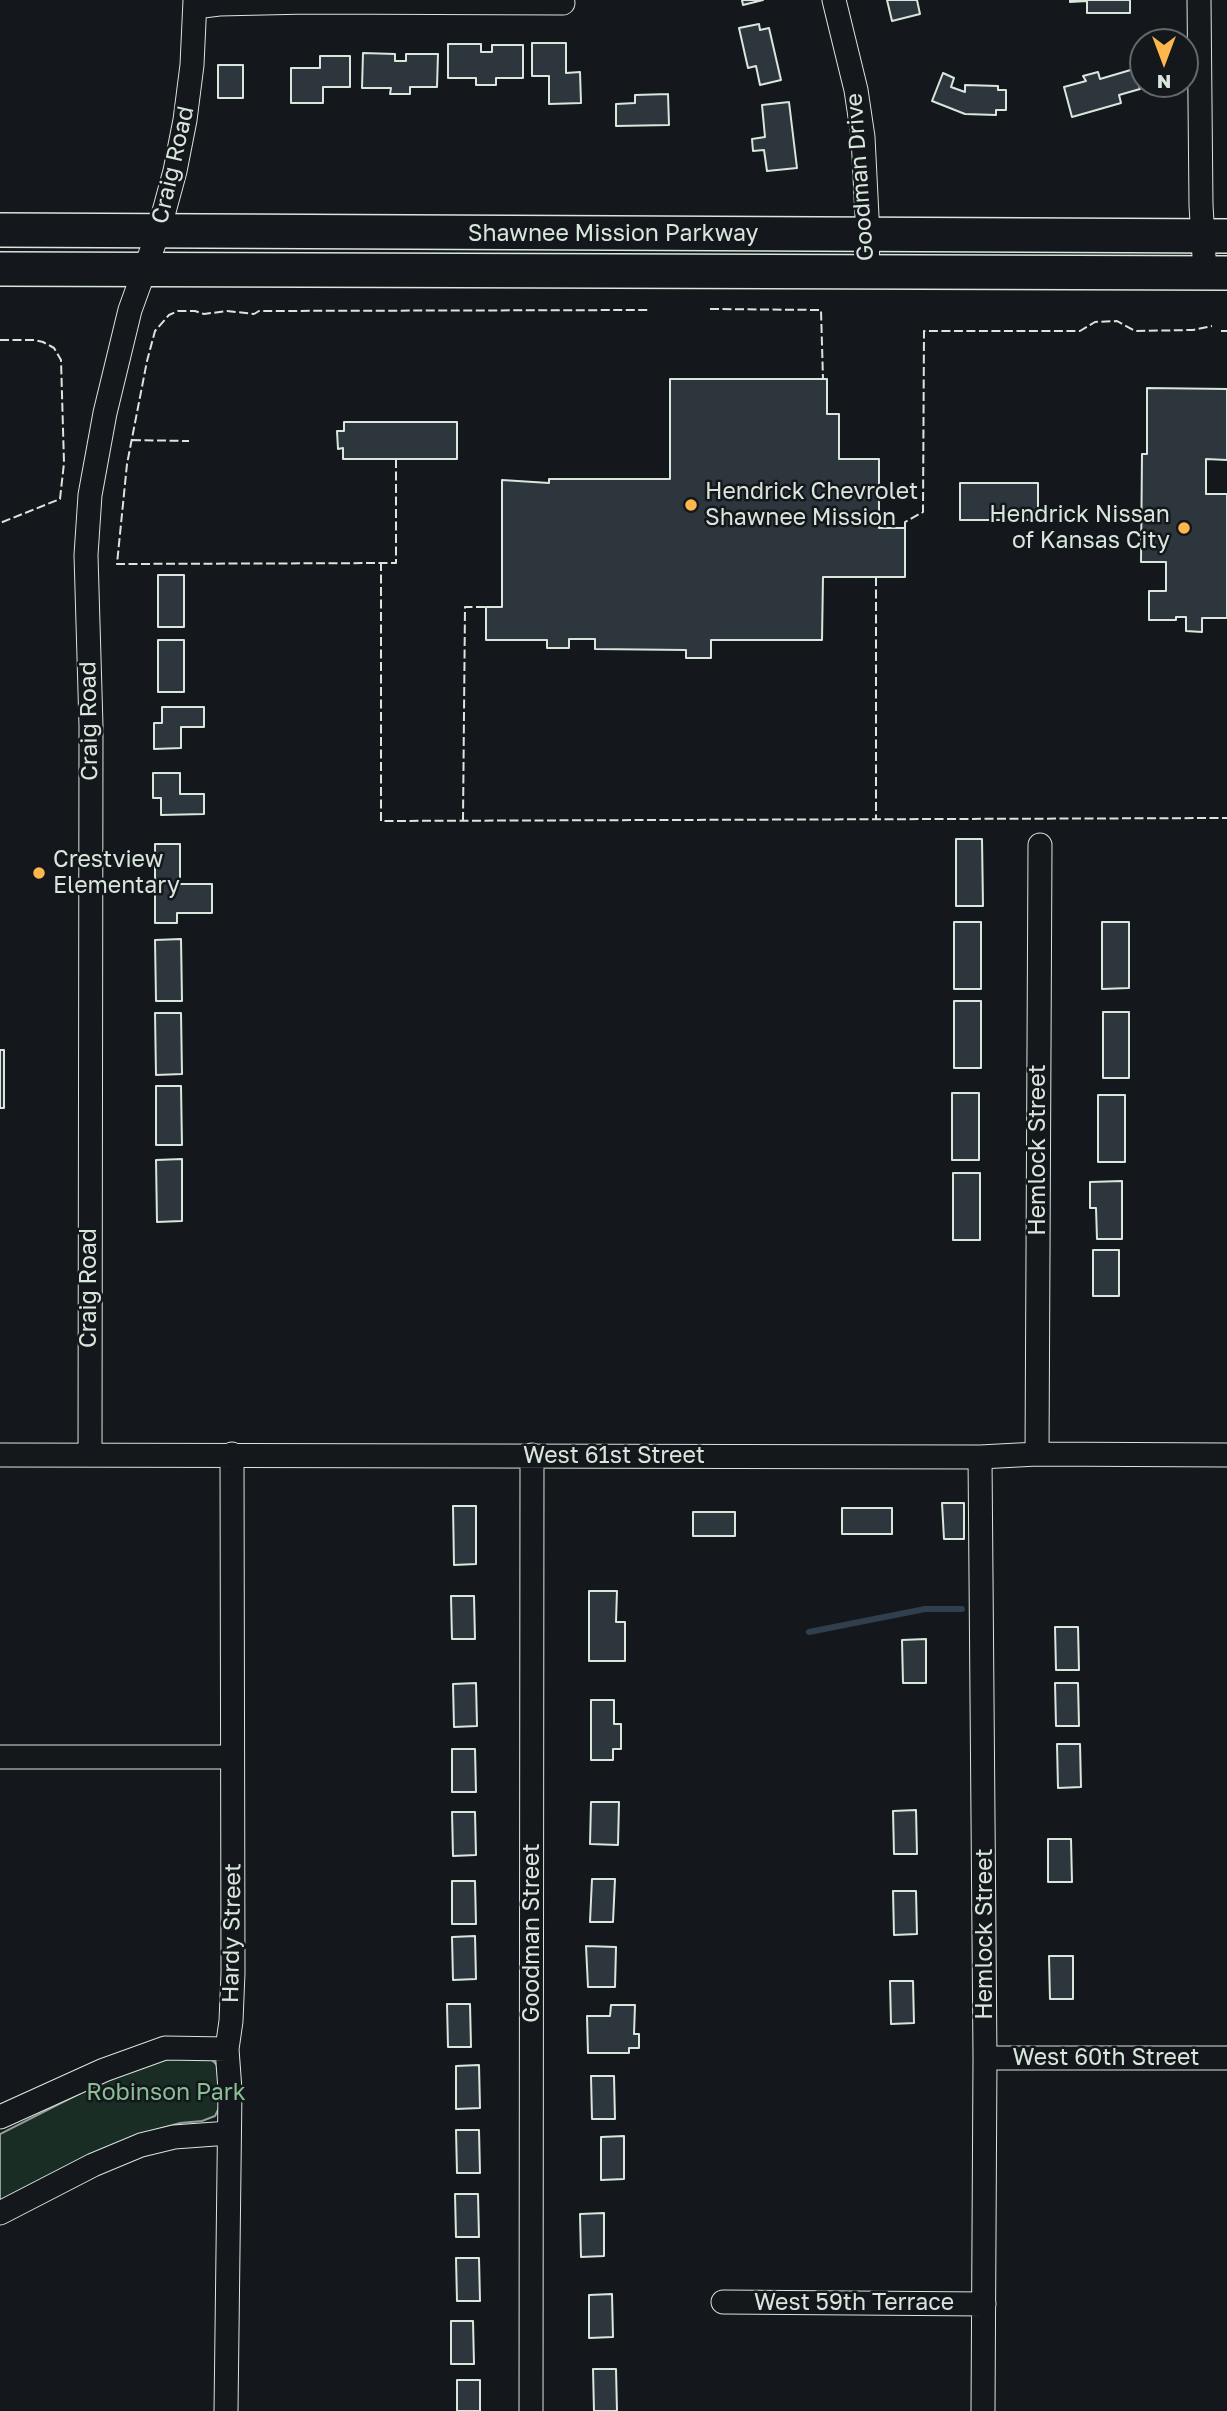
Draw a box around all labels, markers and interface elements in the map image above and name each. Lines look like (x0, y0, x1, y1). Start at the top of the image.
north arrow (1129, 28, 1199, 98)
text: N (1157, 71, 1171, 94)
street label: Goodman Drive (840, 92, 880, 262)
street label: Craig Road (146, 104, 200, 226)
street label: Shawnee Mission Parkway (468, 220, 758, 248)
place label: Hendrick Chevrolet Shawnee Mission (705, 478, 918, 532)
marker: Hendrick Chevrolet Shawnee Mission (683, 497, 699, 513)
place label: Hendrick Nissan of Kansas City (989, 501, 1170, 555)
marker: Hendrick Nissan of Kansas City (1176, 520, 1192, 536)
street label: Craig Road (74, 661, 104, 781)
place label: Crestview Elementary (53, 846, 180, 900)
marker: Crestview Elementary (31, 865, 47, 881)
street label: Hemlock Street (1024, 1064, 1052, 1236)
street label: Craig Road (75, 1228, 103, 1348)
street label: West 61st Street (523, 1442, 705, 1470)
street label: Goodman Street (518, 1843, 546, 2023)
street label: Hemlock Street (971, 1848, 999, 2020)
street label: Hardy Street (217, 1863, 247, 2003)
street label: West 60th Street (1013, 2044, 1199, 2072)
park label: Robinson Park (86, 2079, 246, 2107)
street label: West 59th Terrace (754, 2289, 954, 2317)

